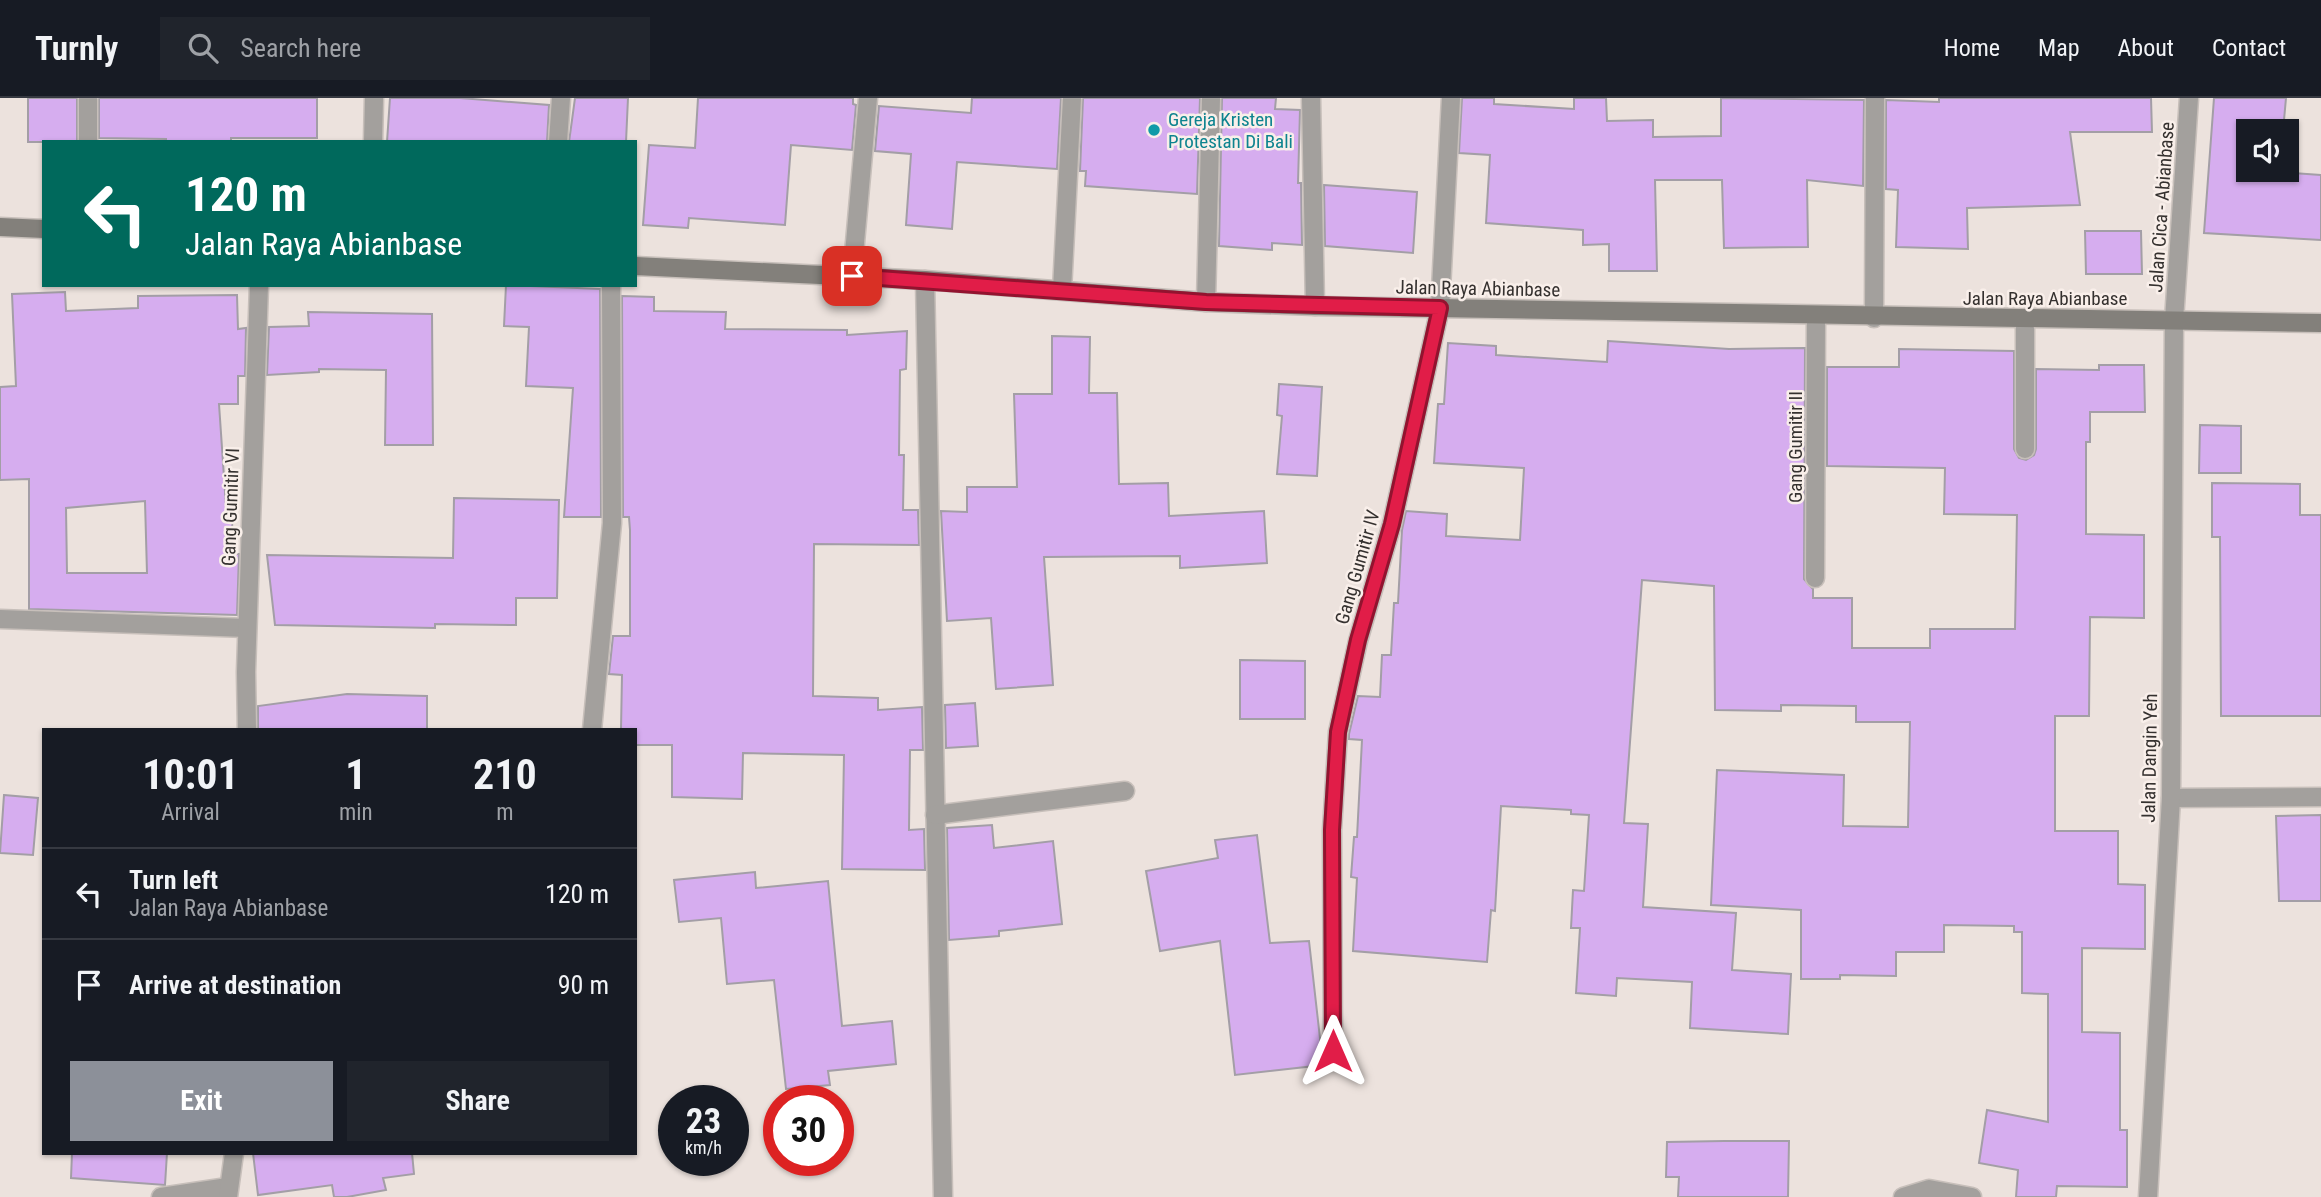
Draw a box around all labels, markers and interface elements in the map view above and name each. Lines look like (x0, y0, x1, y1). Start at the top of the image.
search box (160, 17, 650, 80)
text: Turnly (35, 29, 118, 68)
icon: search (184, 29, 222, 67)
text: Search here (240, 33, 361, 63)
text: Home (1944, 34, 2000, 62)
text: Map (2038, 34, 2080, 62)
text: About (2118, 34, 2174, 62)
text: Contact (2212, 34, 2286, 62)
place label: Gereja Kristen Protestan Di Bali (1168, 108, 1293, 153)
map controls (2236, 119, 2299, 182)
button: sound (2236, 119, 2299, 182)
street label: Jalan Cica - Abianbase (2144, 121, 2179, 293)
marker: Gereja Kristen Protestan Di Bali (1146, 122, 1162, 138)
text: 120 m (185, 166, 307, 223)
icon: left (70, 168, 161, 259)
text: Jalan Raya Abianbase (185, 225, 462, 263)
pin (822, 246, 882, 306)
icon: arrive (833, 257, 871, 295)
street label: Jalan Raya Abianbase (1395, 276, 1561, 301)
street label: Jalan Raya Abianbase (1963, 287, 2127, 310)
street label: Gang Gumitir II (1784, 391, 1807, 503)
street label: Gang Gumitir VI (217, 448, 244, 566)
street label: Gang Gumitir IV (1330, 507, 1385, 627)
street label: Jalan Dangin Yeh (2137, 693, 2162, 823)
text: 10:01 (142, 750, 239, 799)
text: 1 (345, 750, 366, 799)
text: 210 (473, 750, 537, 799)
text: Arrival (161, 799, 220, 826)
text: min (339, 799, 373, 826)
text: m (496, 799, 513, 826)
text: Turn left (129, 865, 218, 895)
icon: left (70, 875, 108, 913)
text: 120 m (545, 879, 609, 909)
text: Jalan Raya Abianbase (129, 895, 328, 922)
icon: arrive (70, 966, 108, 1004)
text: Arrive at destination (129, 970, 341, 1000)
text: 90 m (558, 970, 609, 1000)
position arrow (1296, 1014, 1370, 1088)
button: Exit (70, 1061, 333, 1141)
button: Share (347, 1061, 609, 1141)
speed limit sign: 30 (763, 1085, 854, 1176)
text: 23 (686, 1101, 721, 1142)
text: km/h (685, 1137, 722, 1158)

